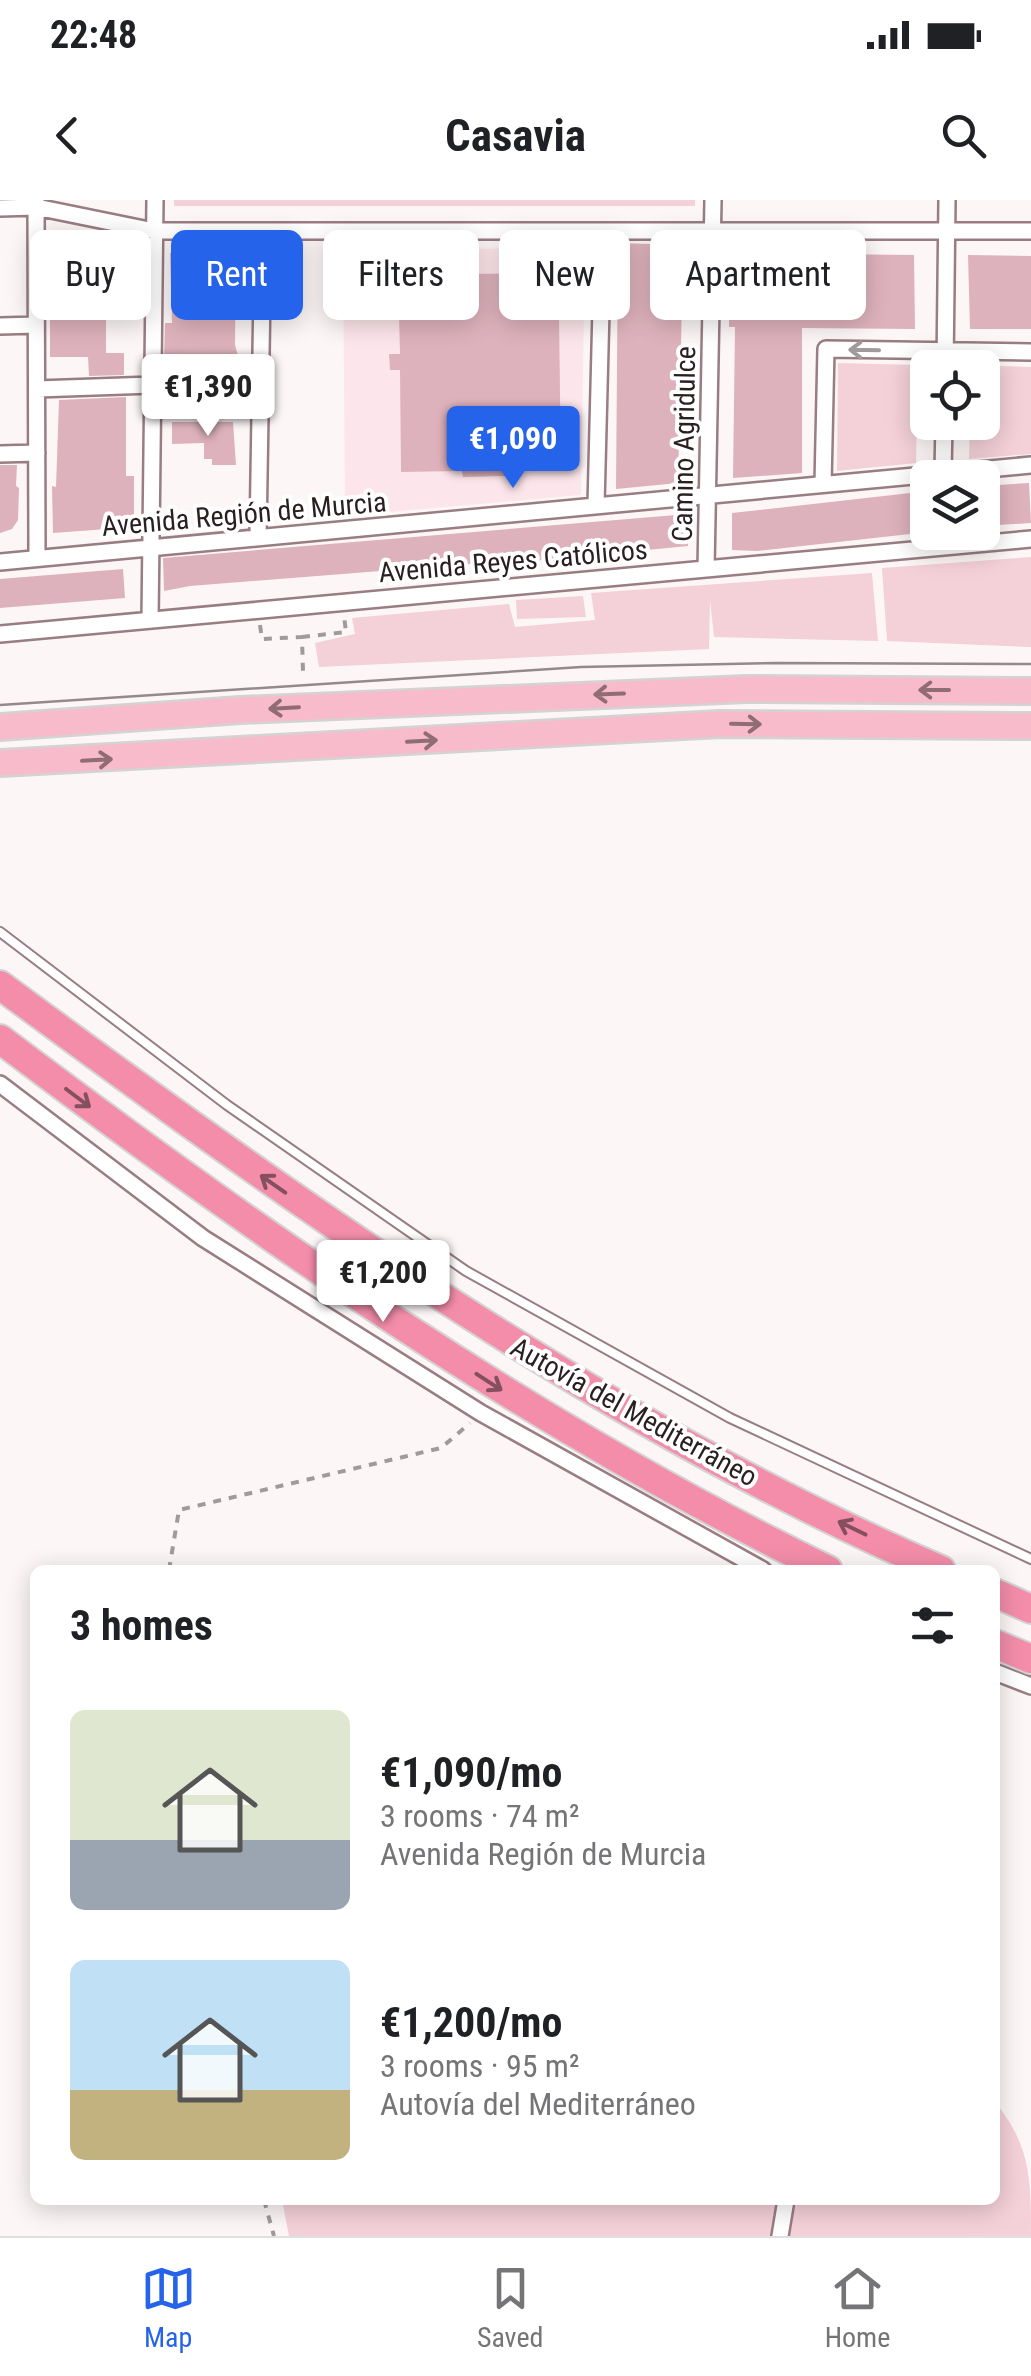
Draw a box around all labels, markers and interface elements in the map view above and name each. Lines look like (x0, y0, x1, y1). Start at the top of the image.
text: 22:48 (50, 13, 137, 57)
icon: back (40, 108, 95, 163)
icon: search (936, 108, 991, 163)
text: Casavia (445, 109, 586, 162)
chip: Buy (30, 230, 151, 320)
chip: Rent (171, 230, 303, 320)
chip: Filters (323, 230, 479, 320)
chip: New (499, 230, 630, 320)
chip: Apartment (650, 230, 866, 320)
one-way arrow (848, 340, 880, 359)
street label: Camino Agridulce (666, 346, 702, 542)
map controls (910, 350, 1000, 550)
button: locate (910, 350, 1000, 440)
pin: €1,390 (127, 354, 289, 439)
text: €1,390 (164, 367, 252, 405)
pin: €1,090 (432, 406, 594, 491)
text: €1,090 (469, 419, 557, 457)
button: layers (910, 460, 1000, 550)
street label: Avenida Región de Murcia (100, 485, 388, 543)
street label: Avenida Reyes Católicos (377, 533, 649, 589)
one-way arrow (918, 680, 950, 700)
one-way arrow (593, 685, 625, 704)
one-way arrow (268, 699, 300, 718)
one-way arrow (730, 714, 762, 734)
one-way arrow (405, 731, 437, 750)
one-way arrow (81, 750, 113, 769)
one-way arrow (64, 1087, 91, 1108)
one-way arrow (259, 1174, 287, 1195)
pin: €1,200 (302, 1240, 464, 1325)
text: €1,200 (339, 1253, 427, 1291)
street label: Autovía del Mediterráneo (505, 1331, 763, 1493)
one-way arrow (474, 1371, 503, 1392)
one-way arrow (838, 1518, 868, 1537)
icon: filters (905, 1598, 960, 1653)
text: 3 homes (70, 1601, 213, 1650)
text: €1,090/mo (380, 1748, 562, 1797)
icon: home (150, 1750, 270, 1870)
text: 3 rooms · 74 m² (380, 1797, 579, 1835)
text: Avenida Región de Murcia (380, 1835, 706, 1873)
text: €1,200/mo (380, 1998, 562, 2047)
icon: home (150, 2000, 270, 2120)
text: 3 rooms · 95 m² (380, 2047, 579, 2085)
text: Autovía del Mediterráneo (380, 2085, 696, 2123)
tab: Map (141, 2261, 196, 2354)
tab: Saved (477, 2261, 543, 2354)
tab: Home (825, 2261, 890, 2354)

